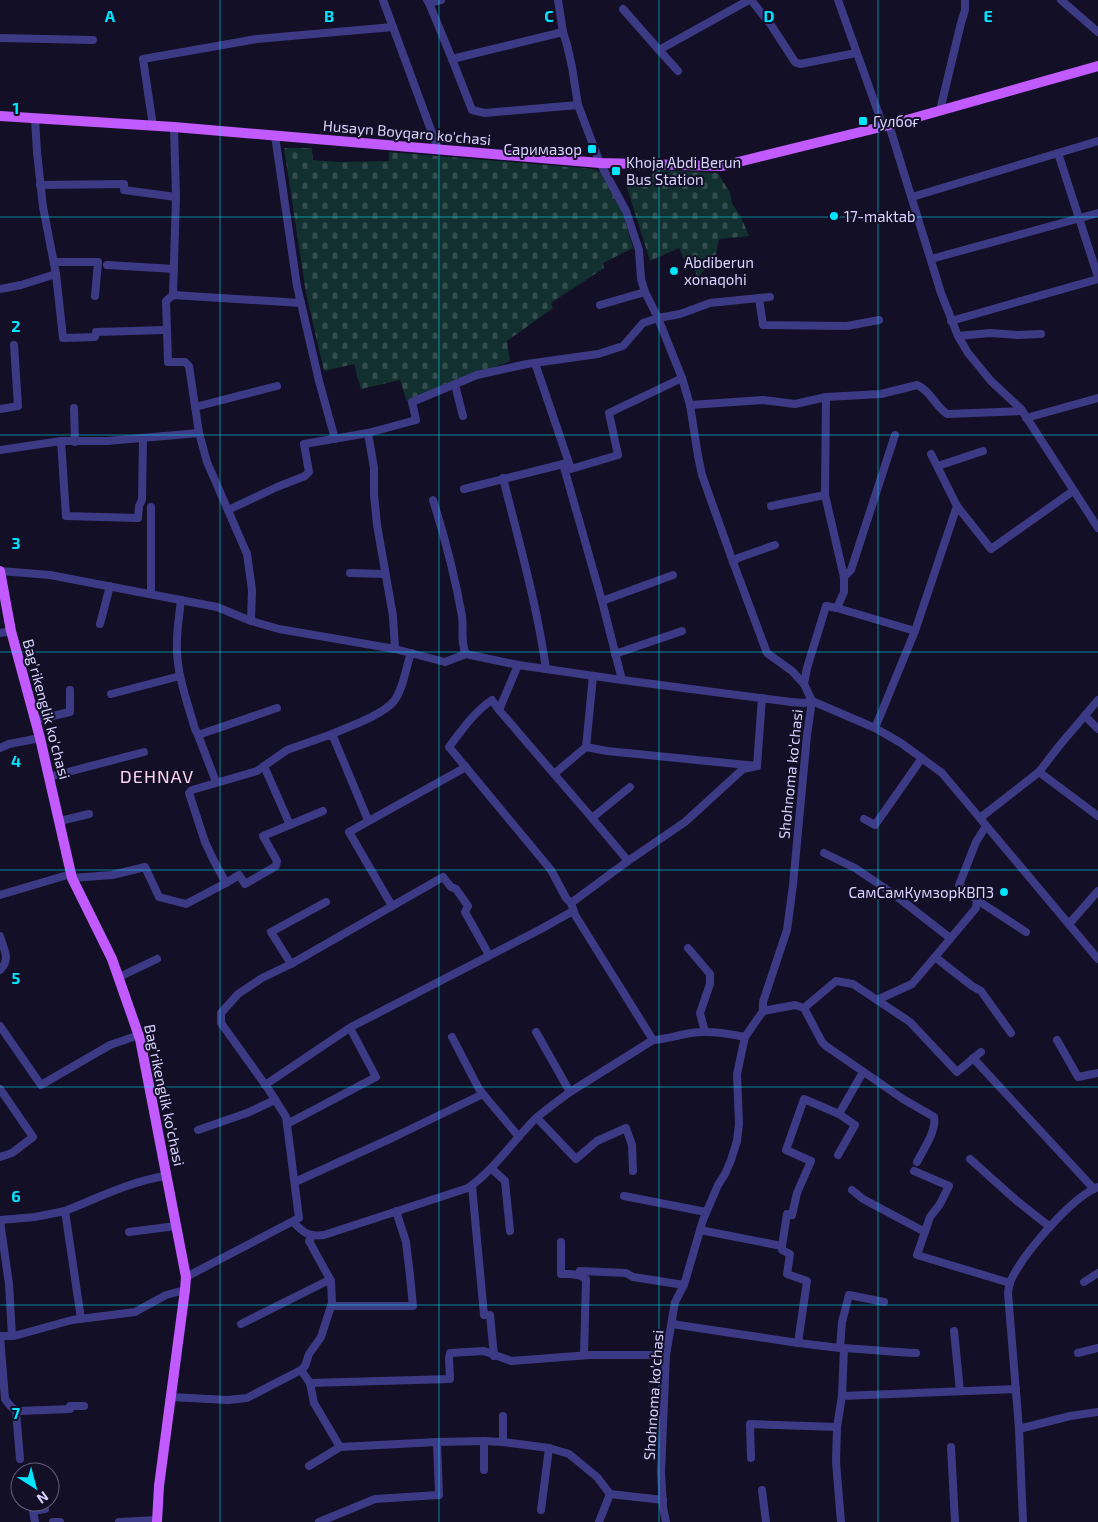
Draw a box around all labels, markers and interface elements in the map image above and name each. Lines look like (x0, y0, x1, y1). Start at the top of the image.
text: A (105, 6, 116, 25)
text: B (324, 6, 334, 25)
text: C (544, 6, 554, 25)
text: D (764, 6, 775, 25)
text: E (983, 6, 993, 25)
text: 1 (13, 98, 19, 117)
place label: Гулбоғ (873, 112, 920, 131)
marker: Гулбоғ (857, 115, 869, 127)
street label: Husayn Boyqaro ko'chasi (322, 116, 492, 148)
place label: Саримазор (503, 140, 582, 158)
marker: Саримазор (586, 143, 598, 155)
place label: Khoja Abdi Berun Bus Station (626, 153, 741, 188)
marker: Khoja Abdi Berun Bus Station (610, 165, 622, 177)
place label: 17-maktab (844, 207, 916, 225)
marker: 17-maktab (828, 210, 840, 222)
place label: Abdiberun xonaqohi (684, 253, 754, 288)
marker: Abdiberun xonaqohi (668, 265, 680, 277)
text: 2 (11, 316, 21, 335)
text: 3 (11, 533, 21, 552)
street label: Bag'rikenglik ko'chasi (20, 637, 74, 781)
street label: Shohnoma ko'chasi (774, 708, 806, 840)
text: 4 (11, 751, 21, 770)
district label: DEHNAV (120, 765, 194, 787)
place label: СамСамКумзорКВП3 (848, 883, 994, 902)
marker: СамСамКумзорКВП3 (998, 886, 1010, 898)
text: 5 (12, 968, 21, 987)
street label: Bag'rikenglik ko'chasi (141, 1022, 189, 1168)
text: 6 (11, 1186, 21, 1205)
street label: Shohnoma ko'chasi (639, 1329, 667, 1461)
text: 7 (12, 1403, 21, 1422)
north arrow (10, 1462, 60, 1512)
text: N (34, 1488, 52, 1508)

